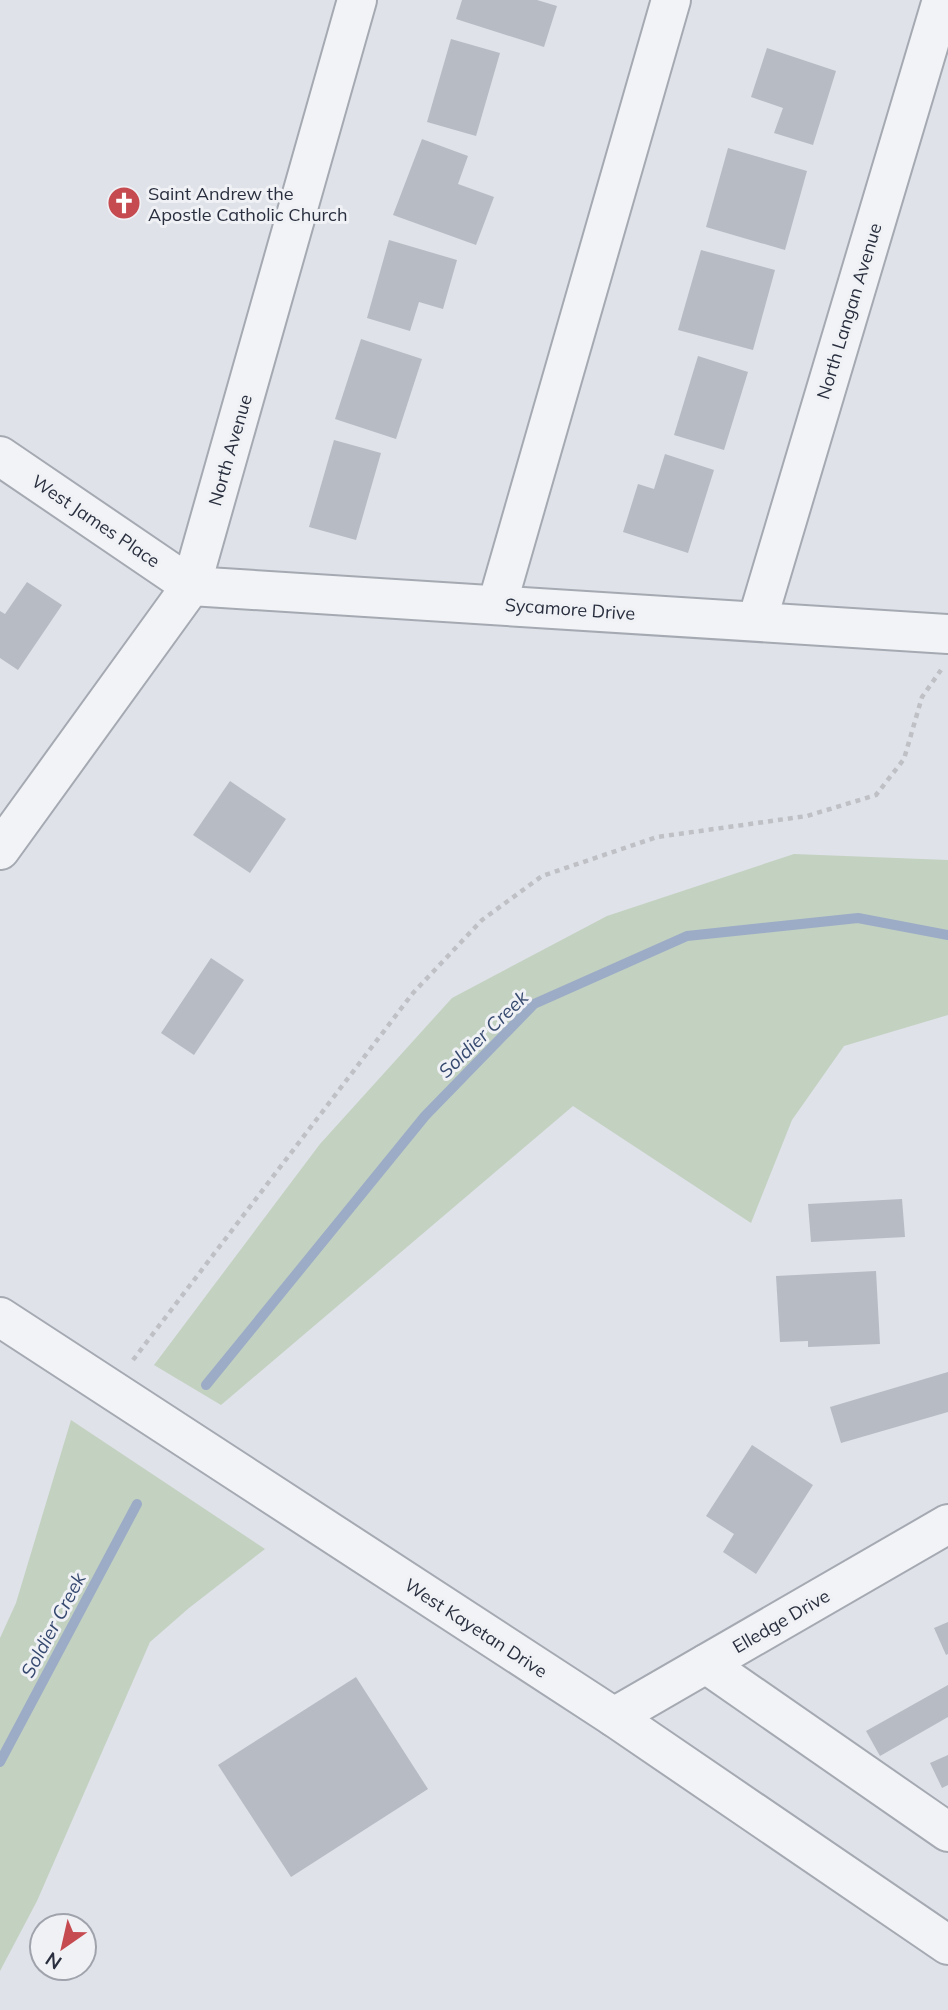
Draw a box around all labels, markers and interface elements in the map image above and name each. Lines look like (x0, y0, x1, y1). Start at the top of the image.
place label: Saint Andrew the Apostle Catholic Church (148, 182, 347, 226)
church icon: Saint Andrew the Apostle Catholic Church (105, 184, 143, 222)
street label: North Langan Avenue (811, 220, 887, 402)
street label: North Avenue (203, 392, 257, 508)
street label: West James Place (27, 470, 165, 572)
street label: Sycamore Drive (504, 593, 636, 625)
water label: Soldier Creek (433, 984, 534, 1083)
water label: Soldier Creek (15, 1567, 91, 1682)
street label: West Kayetan Drive (400, 1573, 552, 1683)
street label: Elledge Drive (728, 1584, 834, 1658)
north arrow (28, 1912, 98, 1982)
text: N (41, 1947, 66, 1975)

